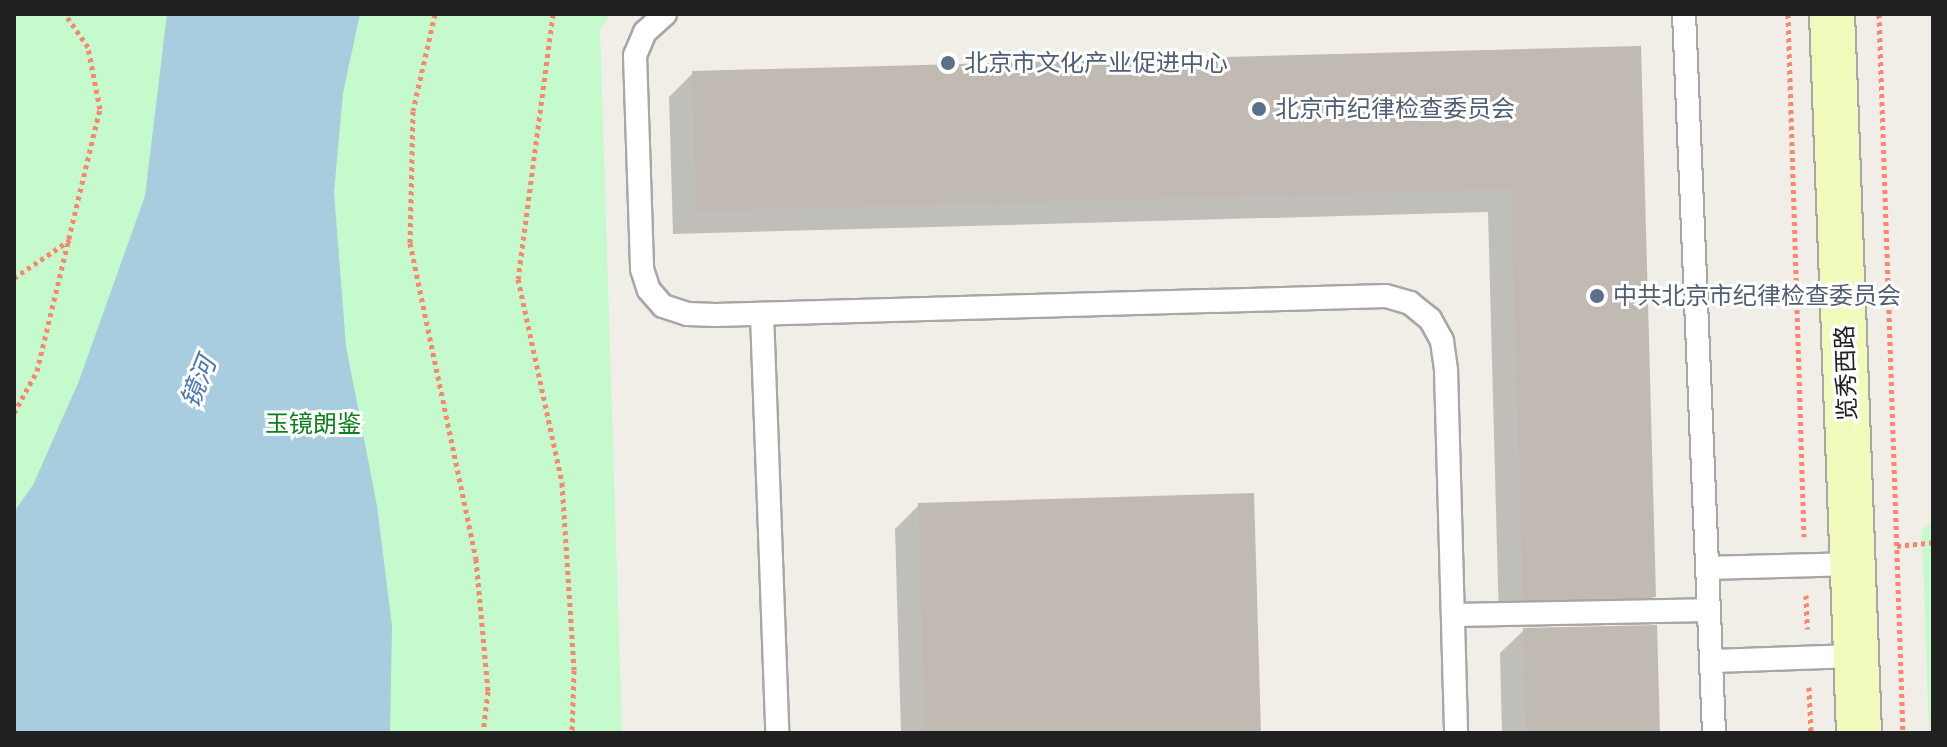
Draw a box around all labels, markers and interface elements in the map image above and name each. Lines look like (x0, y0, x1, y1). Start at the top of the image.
place label: 北京市文化产业促进中心 (964, 49, 1228, 77)
marker: 北京市文化产业促进中心 (939, 54, 957, 72)
place label: 北京市纪律检查委员会 (1275, 95, 1515, 123)
marker: 北京市纪律检查委员会 (1250, 100, 1268, 118)
place label: 中共北京市纪律检查委员会 (1613, 282, 1901, 310)
marker: 中共北京市纪律检查委员会 (1588, 287, 1606, 305)
street label: 览秀西路 (1830, 325, 1862, 421)
water label: 镜河 (174, 352, 222, 412)
park label: 玉镜朗鉴 (265, 410, 361, 438)

